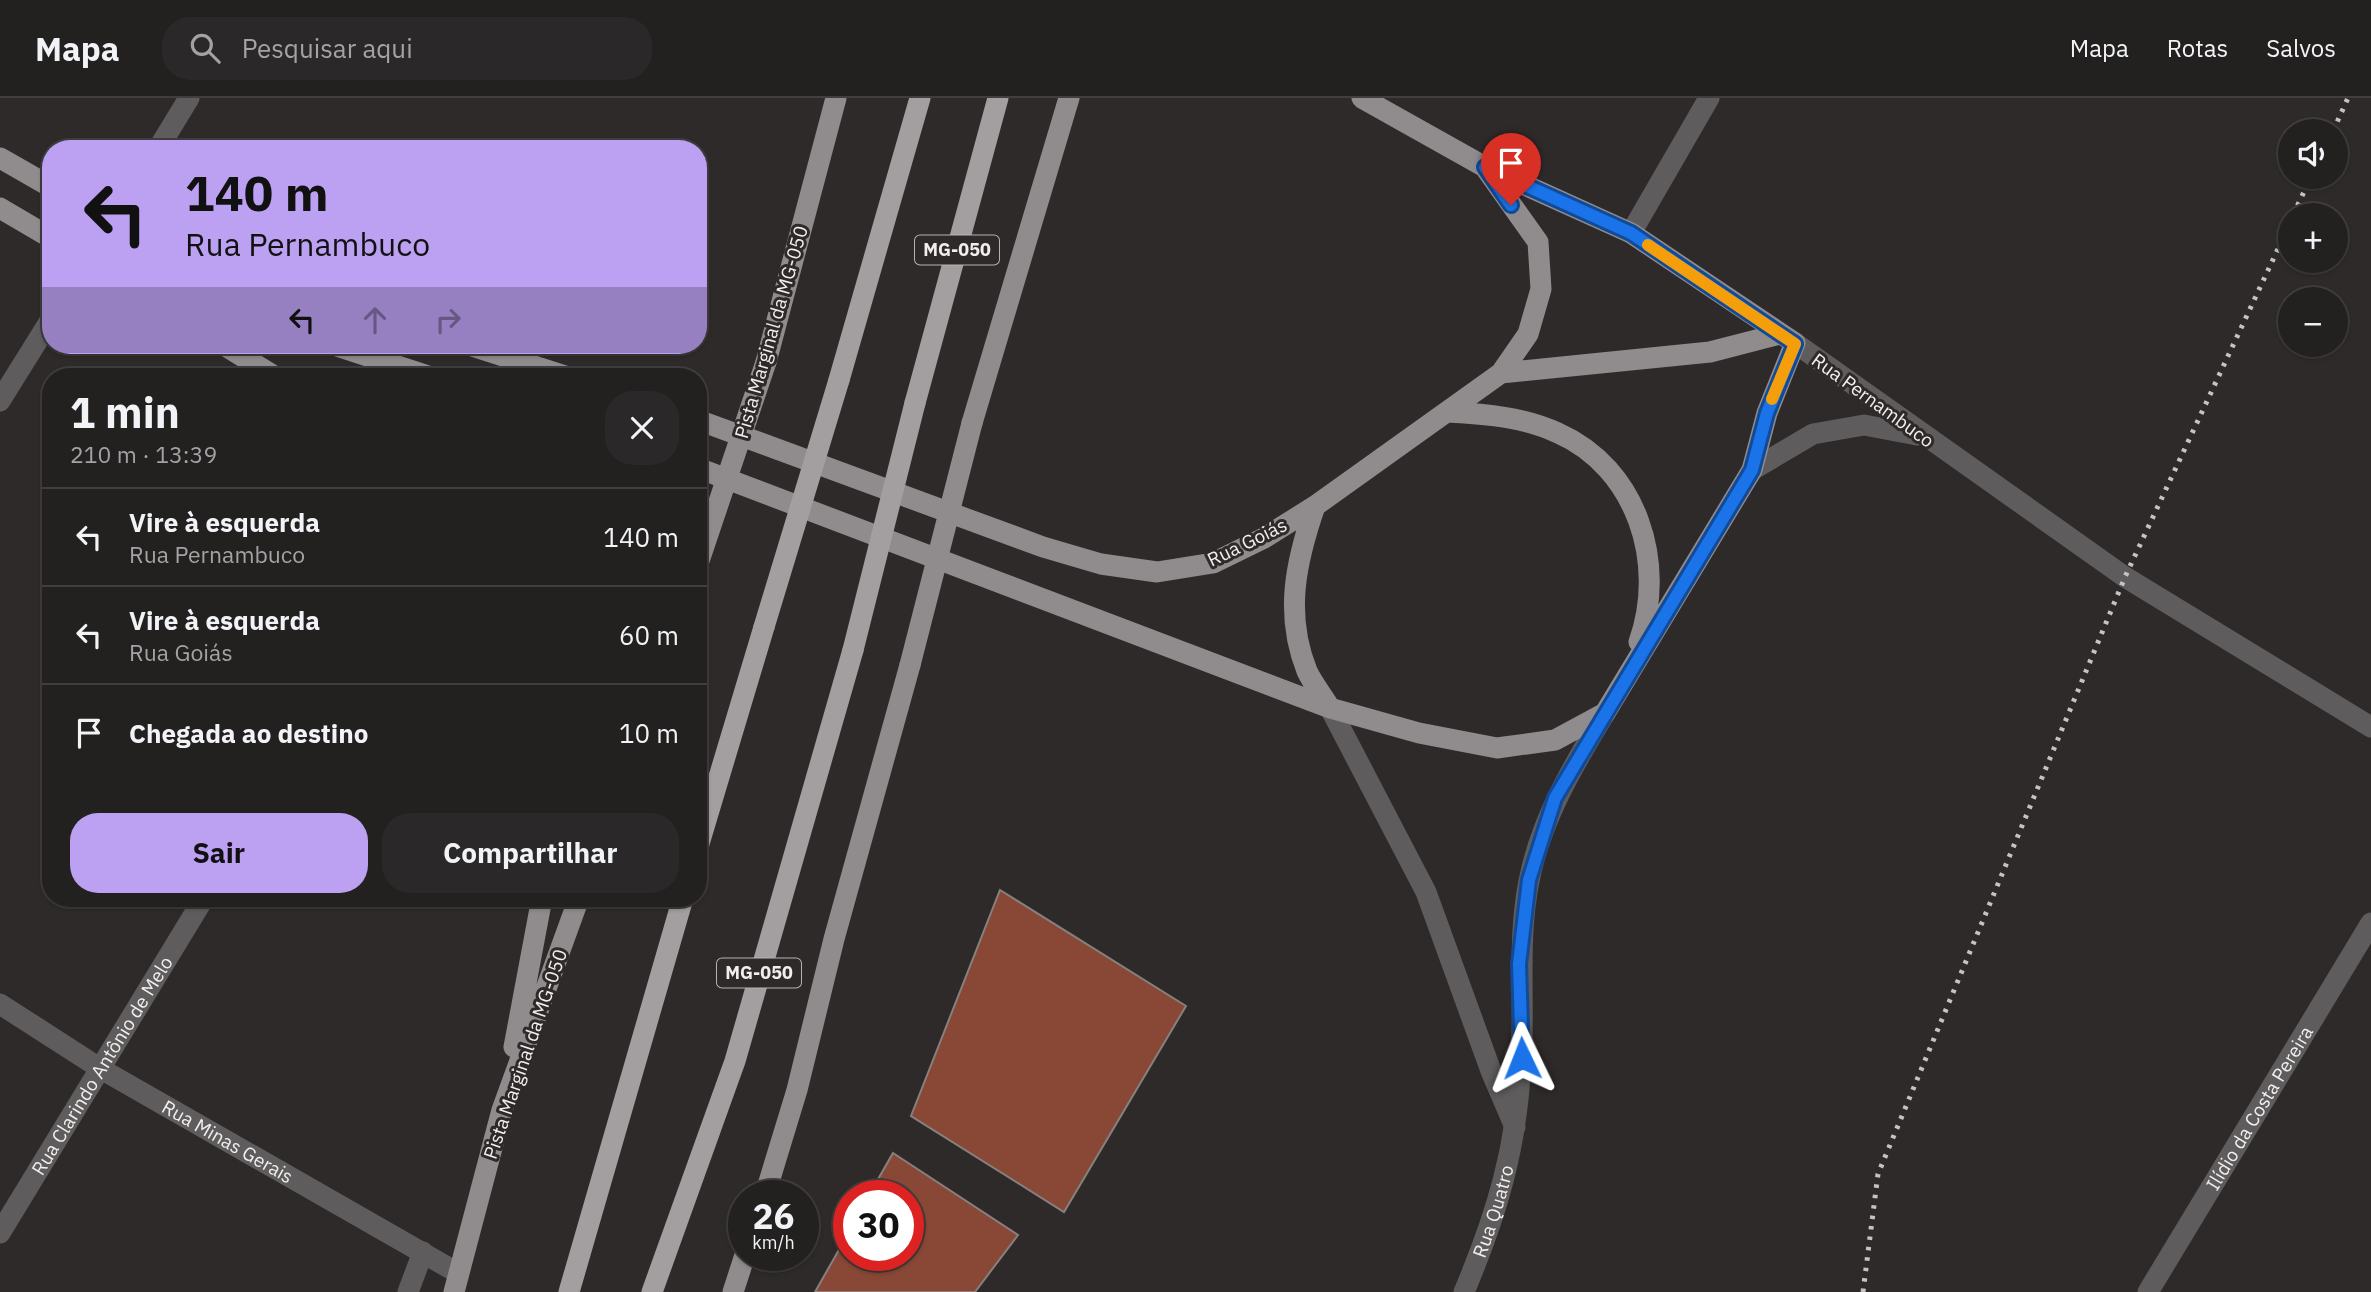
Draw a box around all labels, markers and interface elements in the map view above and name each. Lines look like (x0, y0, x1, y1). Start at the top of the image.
search box (162, 17, 652, 80)
text: Mapa (35, 27, 120, 70)
icon: search (186, 29, 224, 67)
text: Pesquisar aqui (242, 31, 413, 65)
text: Mapa (2070, 32, 2129, 64)
text: Rotas (2167, 32, 2228, 64)
text: Salvos (2266, 32, 2336, 64)
map controls (2278, 119, 2348, 357)
button: sound (2278, 119, 2348, 189)
pin (1481, 133, 1541, 205)
icon: arrive (1492, 144, 1530, 182)
text: 140 m (185, 161, 329, 224)
icon: left (70, 168, 161, 259)
button: + (2278, 203, 2348, 273)
text: Rua Pernambuco (185, 223, 430, 265)
street label: Pista Marginal da MG-050 (729, 223, 813, 441)
road number: MG-050 (915, 236, 999, 265)
button: − (2278, 287, 2348, 357)
icon: left (283, 301, 321, 339)
icon: ahead (356, 301, 394, 339)
icon: right (429, 301, 467, 339)
street label: Rua Pernambuco (1807, 348, 1939, 452)
text: 1 min (70, 385, 180, 440)
button: close (605, 391, 679, 465)
text: 210 m · 13:39 (70, 439, 217, 469)
text: Vire à esquerda (129, 505, 320, 539)
street label: Rua Goiás (1203, 512, 1291, 572)
icon: left (70, 518, 108, 556)
text: 140 m (603, 520, 679, 554)
text: Rua Pernambuco (129, 539, 305, 569)
text: Vire à esquerda (129, 603, 320, 637)
icon: left (70, 616, 108, 654)
text: 60 m (619, 618, 679, 652)
text: Rua Goiás (129, 637, 233, 667)
icon: arrive (70, 714, 108, 752)
text: Chegada ao destino (129, 716, 368, 750)
text: 10 m (619, 716, 679, 750)
button: Sair (70, 813, 368, 893)
button: Compartilhar (382, 813, 679, 893)
street label: Pista Marginal da MG-050 (478, 946, 572, 1162)
street label: Rua Clarindo Antônio de Melo (26, 952, 178, 1179)
road number: MG-050 (717, 958, 801, 988)
position arrow (1485, 1021, 1559, 1095)
street label: Ilídio da Costa Pereira (2200, 1021, 2318, 1195)
street label: Rua Minas Gerais (158, 1094, 298, 1188)
street label: Rua Quatro (1467, 1162, 1519, 1261)
speed limit sign: 30 (833, 1180, 924, 1271)
text: 26 (752, 1193, 795, 1239)
text: km/h (752, 1231, 795, 1254)

